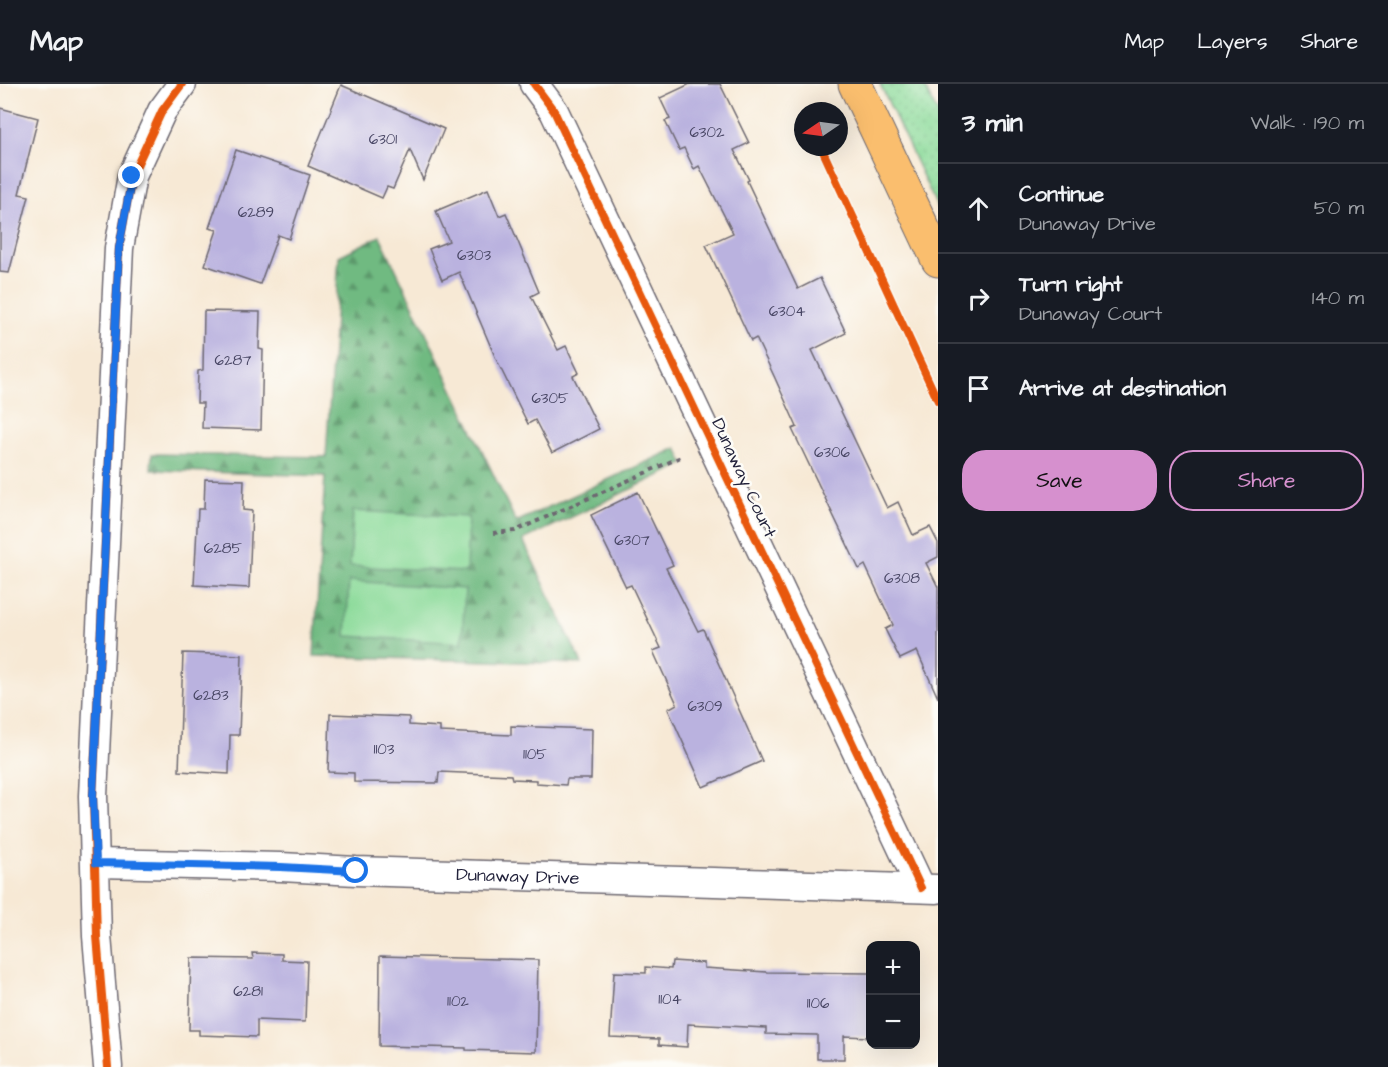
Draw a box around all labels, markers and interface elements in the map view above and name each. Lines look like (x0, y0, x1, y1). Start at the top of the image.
text: Map (30, 22, 83, 61)
text: Map (1124, 27, 1164, 56)
text: Layers (1197, 27, 1267, 56)
text: Share (1300, 27, 1358, 56)
north arrow (794, 102, 848, 156)
text: 3 min (962, 105, 1023, 141)
text: Walk · 190 m (1251, 109, 1364, 137)
house number: 6302 (689, 122, 725, 143)
house number: 6301 (369, 129, 397, 150)
route end (118, 162, 144, 188)
text: Continue (1019, 179, 1104, 210)
icon: ahead (962, 192, 995, 225)
text: 50 m (1314, 194, 1364, 222)
house number: 6289 (238, 202, 274, 223)
text: Dunaway Drive (1019, 210, 1156, 238)
house number: 6303 (457, 245, 491, 266)
text: Turn right (1019, 269, 1122, 300)
icon: right (962, 282, 995, 315)
text: 140 m (1312, 284, 1364, 312)
text: Dunaway Court (1019, 300, 1162, 328)
house number: 6304 (769, 301, 805, 322)
house number: 6287 (215, 350, 251, 371)
icon: arrive (962, 372, 995, 405)
text: Arrive at destination (1019, 373, 1226, 404)
house number: 6305 (531, 388, 569, 409)
street label: Dunaway Court (705, 414, 783, 543)
house number: 6306 (814, 442, 851, 463)
button: Save (962, 450, 1157, 511)
button: Share (1169, 450, 1364, 511)
house number: 6307 (614, 530, 650, 551)
house number: 6285 (204, 538, 243, 559)
house number: 6308 (884, 568, 920, 589)
house number: 6283 (193, 685, 229, 706)
house number: 6309 (687, 696, 723, 717)
house number: 1103 (374, 739, 395, 760)
house number: 1105 (523, 744, 547, 765)
route start (342, 857, 368, 883)
street label: Dunaway Drive (456, 862, 580, 890)
map controls (866, 941, 920, 1049)
button: + (866, 941, 920, 995)
house number: 6281 (233, 981, 263, 1002)
house number: 1104 (658, 989, 682, 1010)
house number: 1102 (447, 991, 469, 1012)
house number: 1106 (807, 993, 830, 1014)
button: − (866, 995, 920, 1049)

